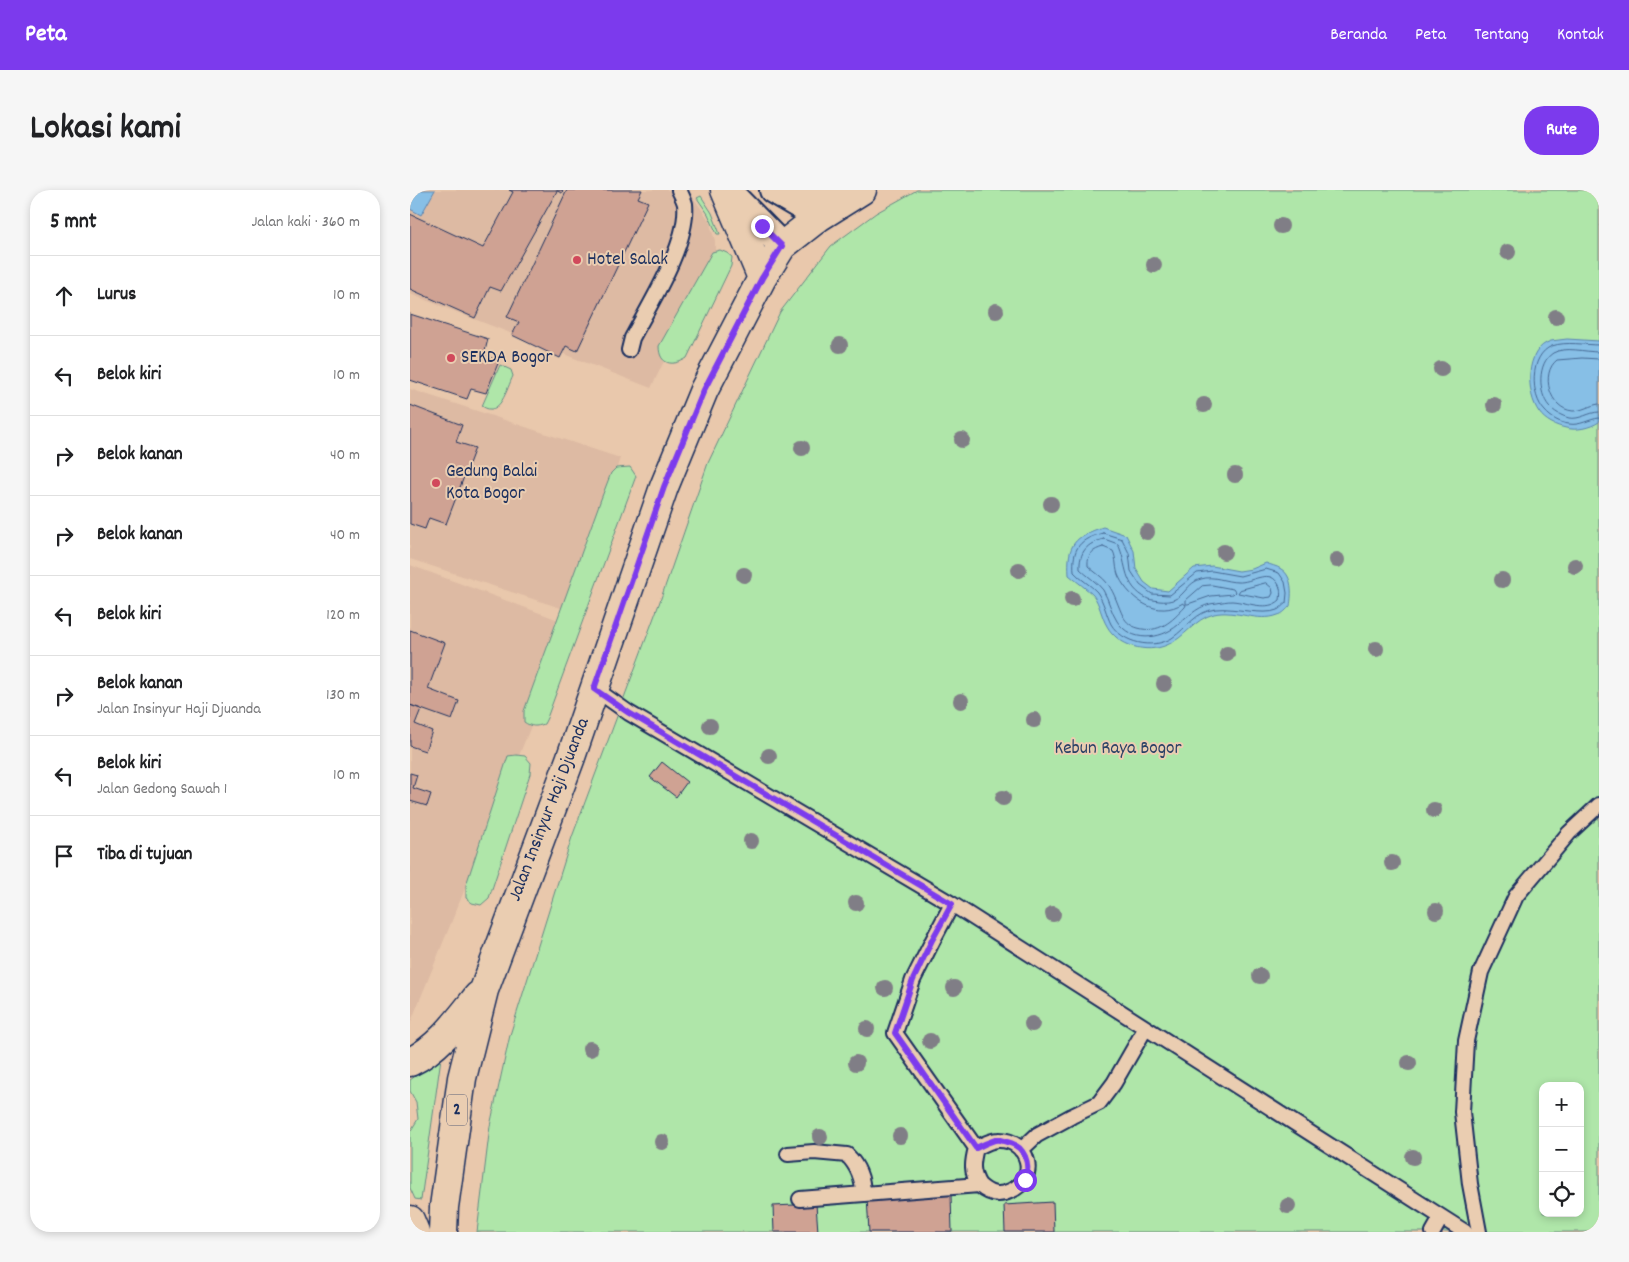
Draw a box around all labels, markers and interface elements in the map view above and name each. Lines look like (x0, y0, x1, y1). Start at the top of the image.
text: Peta (25, 18, 67, 52)
text: Beranda (1330, 23, 1387, 48)
text: Peta (1415, 23, 1446, 48)
text: Tentang (1474, 23, 1529, 48)
text: Kontak (1557, 23, 1604, 48)
text: Lokasi kami (30, 105, 181, 155)
button: Rute (1524, 106, 1599, 155)
text: 5 mnt (50, 208, 96, 238)
text: Jalan kaki · 360 m (251, 211, 360, 234)
route end (751, 215, 774, 238)
place label: Hotel Salak (587, 247, 668, 274)
marker: Hotel Salak (571, 254, 583, 266)
icon: ahead (50, 282, 78, 310)
text: Lurus (97, 282, 136, 309)
text: 10 m (333, 284, 360, 307)
place label: SEKDA Bogor (461, 345, 553, 372)
marker: SEKDA Bogor (445, 352, 457, 364)
icon: left (50, 362, 78, 390)
text: Belok kiri (97, 362, 161, 389)
text: 10 m (333, 364, 360, 387)
icon: right (50, 442, 78, 470)
text: Belok kanan (97, 442, 183, 469)
text: 40 m (330, 444, 360, 467)
place label: Gedung Balai Kota Bogor (446, 459, 538, 508)
marker: Gedung Balai Kota Bogor (430, 477, 442, 489)
icon: right (50, 522, 78, 550)
text: Belok kanan (97, 522, 183, 549)
text: 40 m (330, 524, 360, 547)
icon: left (50, 602, 78, 630)
text: Belok kiri (97, 602, 161, 629)
text: 120 m (326, 604, 360, 627)
text: Belok kanan (97, 671, 183, 698)
icon: right (50, 682, 78, 710)
text: 130 m (326, 684, 360, 707)
text: Jalan Insinyur Haji Djuanda (97, 698, 261, 721)
street label: Jalan Insinyur Haji Djuanda (503, 713, 598, 906)
park label: Kebun Raya Bogor (1054, 736, 1182, 763)
text: Belok kiri (97, 751, 161, 778)
icon: left (50, 762, 78, 790)
text: 10 m (333, 764, 360, 787)
text: Jalan Gedong Sawah 1 (97, 778, 227, 801)
icon: arrive (50, 842, 78, 870)
text: Tiba di tujuan (97, 842, 192, 869)
map controls (1539, 1082, 1584, 1217)
button: + (1539, 1082, 1584, 1127)
road number: 2 (447, 1094, 467, 1126)
button: − (1539, 1127, 1584, 1172)
route start (1014, 1169, 1037, 1192)
button: locate (1539, 1172, 1584, 1217)

